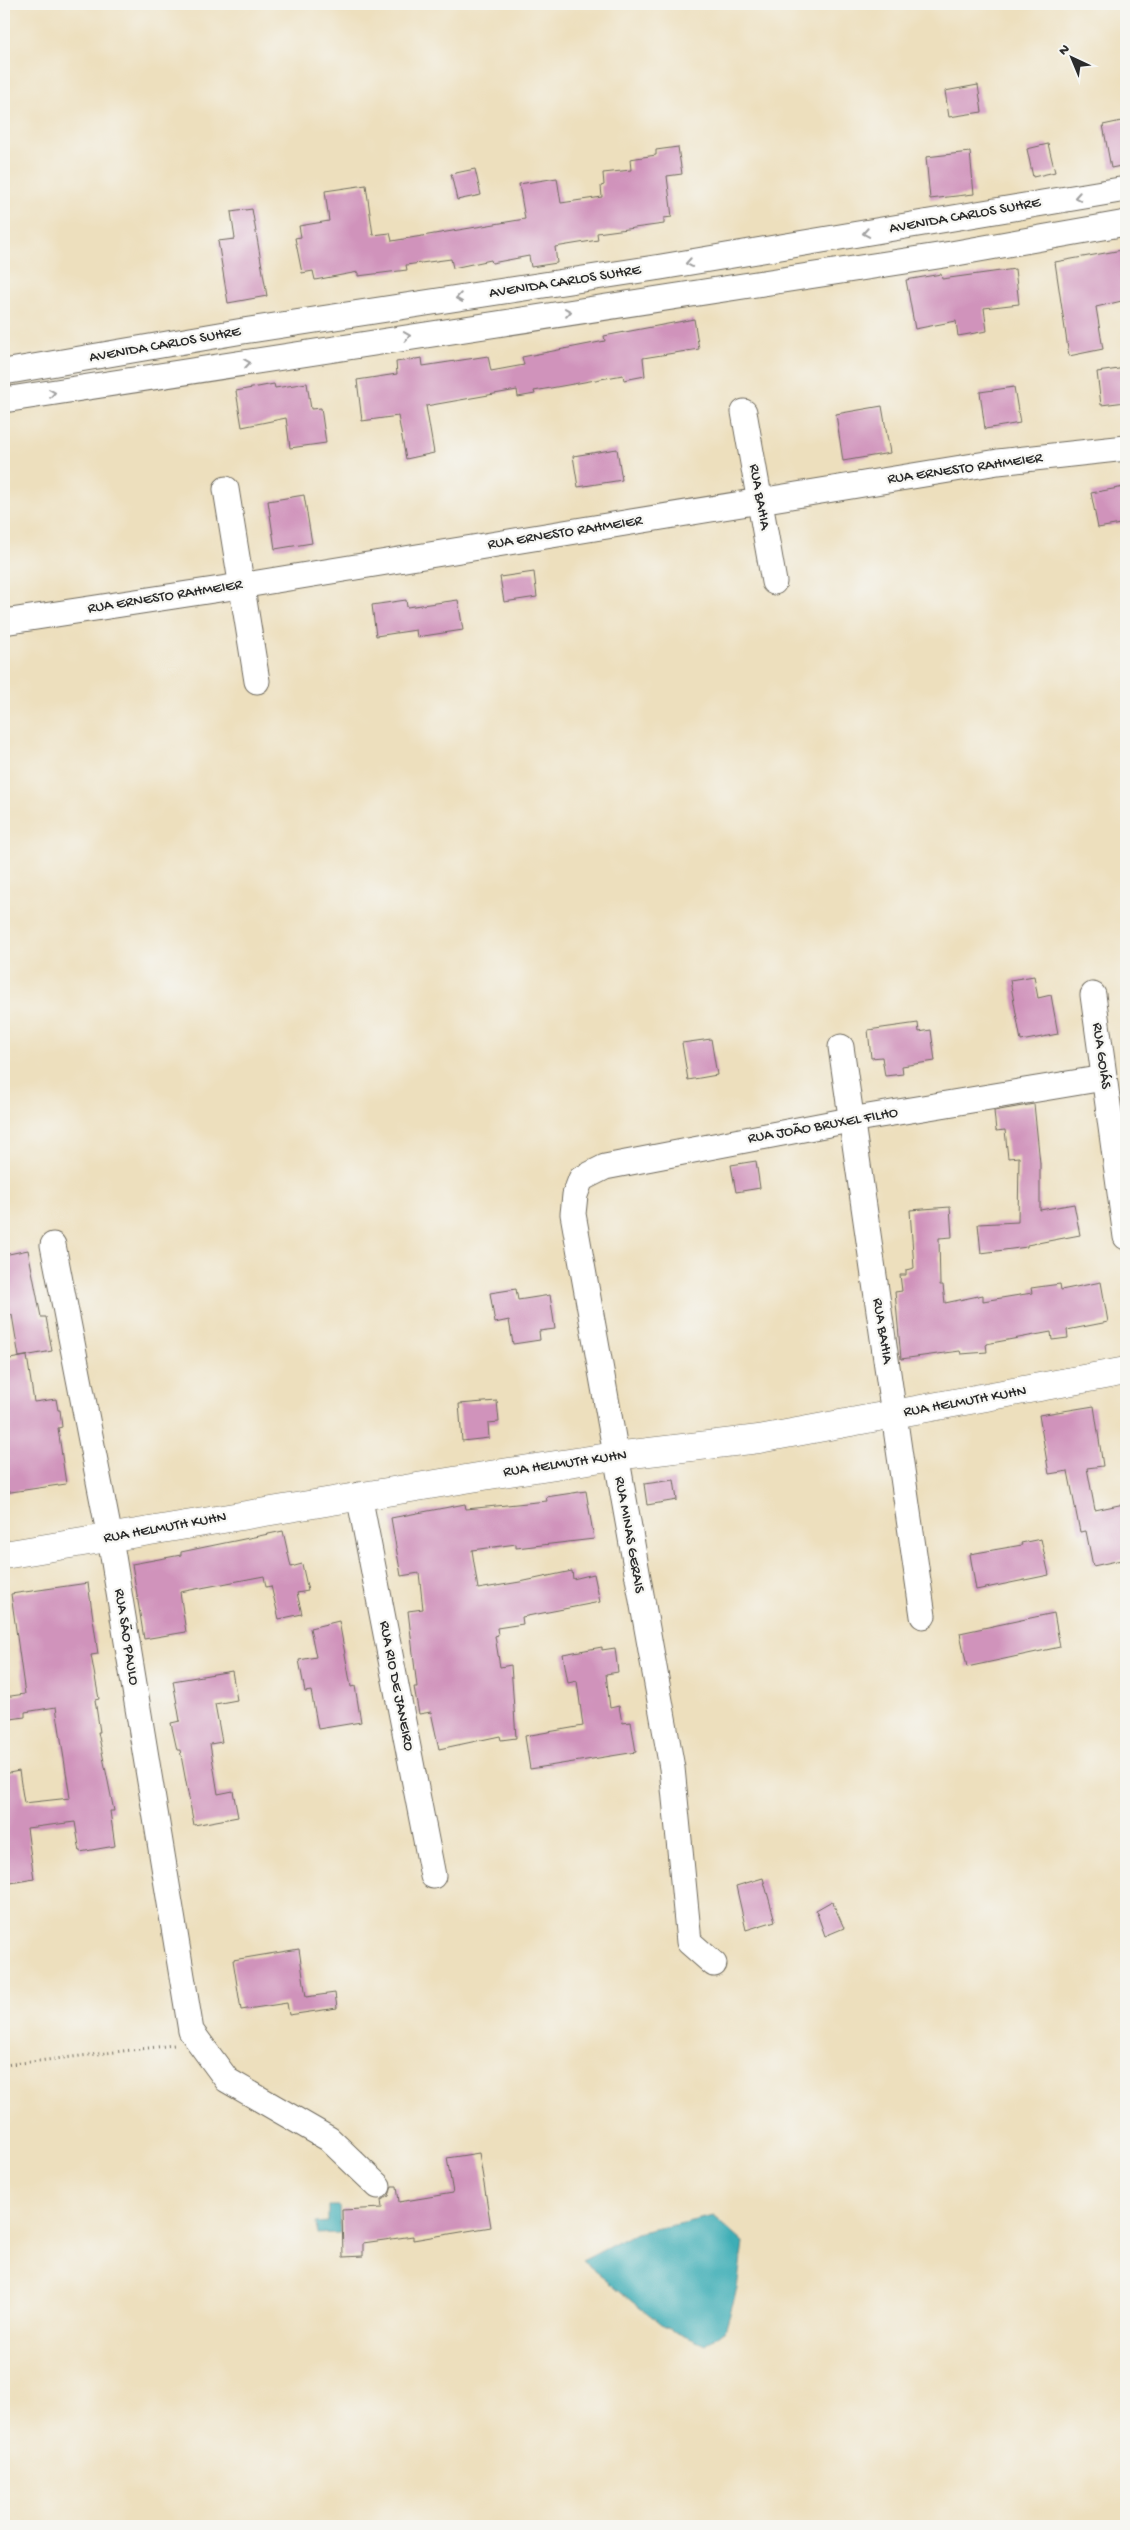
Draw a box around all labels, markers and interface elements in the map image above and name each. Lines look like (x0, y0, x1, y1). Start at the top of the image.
north arrow (1048, 32, 1098, 82)
text: N (1056, 41, 1074, 60)
one-way arrow (1074, 191, 1082, 202)
street label: AVENIDA CARLOS SUHRE (888, 194, 1043, 238)
one-way arrow (862, 227, 871, 237)
one-way arrow (684, 257, 693, 267)
street label: AVENIDA CARLOS SUHRE (488, 261, 643, 303)
one-way arrow (455, 293, 463, 303)
one-way arrow (565, 307, 573, 318)
street label: AVENIDA CARLOS SUHRE (88, 323, 243, 367)
one-way arrow (403, 331, 412, 341)
one-way arrow (243, 358, 252, 368)
one-way arrow (48, 388, 56, 399)
street label: RUA ERNESTO RAHMEIER (886, 449, 1045, 489)
street label: RUA BAHIA (744, 463, 774, 532)
street label: RUA ERNESTO RAHMEIER (486, 512, 645, 554)
street label: RUA ERNESTO RAHMEIER (86, 576, 245, 618)
street label: RUA GOIÁS (1087, 1022, 1115, 1090)
street label: RUA JOÃO BRUXEL FILHO (746, 1104, 900, 1148)
street label: RUA BAHIA (868, 1297, 896, 1366)
street label: RUA HELMUTH KUHN (902, 1382, 1028, 1422)
street label: RUA HELMUTH KUHN (502, 1446, 628, 1482)
street label: RUA MINAS GERAIS (610, 1475, 648, 1595)
street label: RUA HELMUTH KUHN (102, 1508, 228, 1548)
street label: RUA SÃO PAULO (109, 1587, 143, 1687)
street label: RUA RIO DE JANEIRO (375, 1619, 417, 1753)

